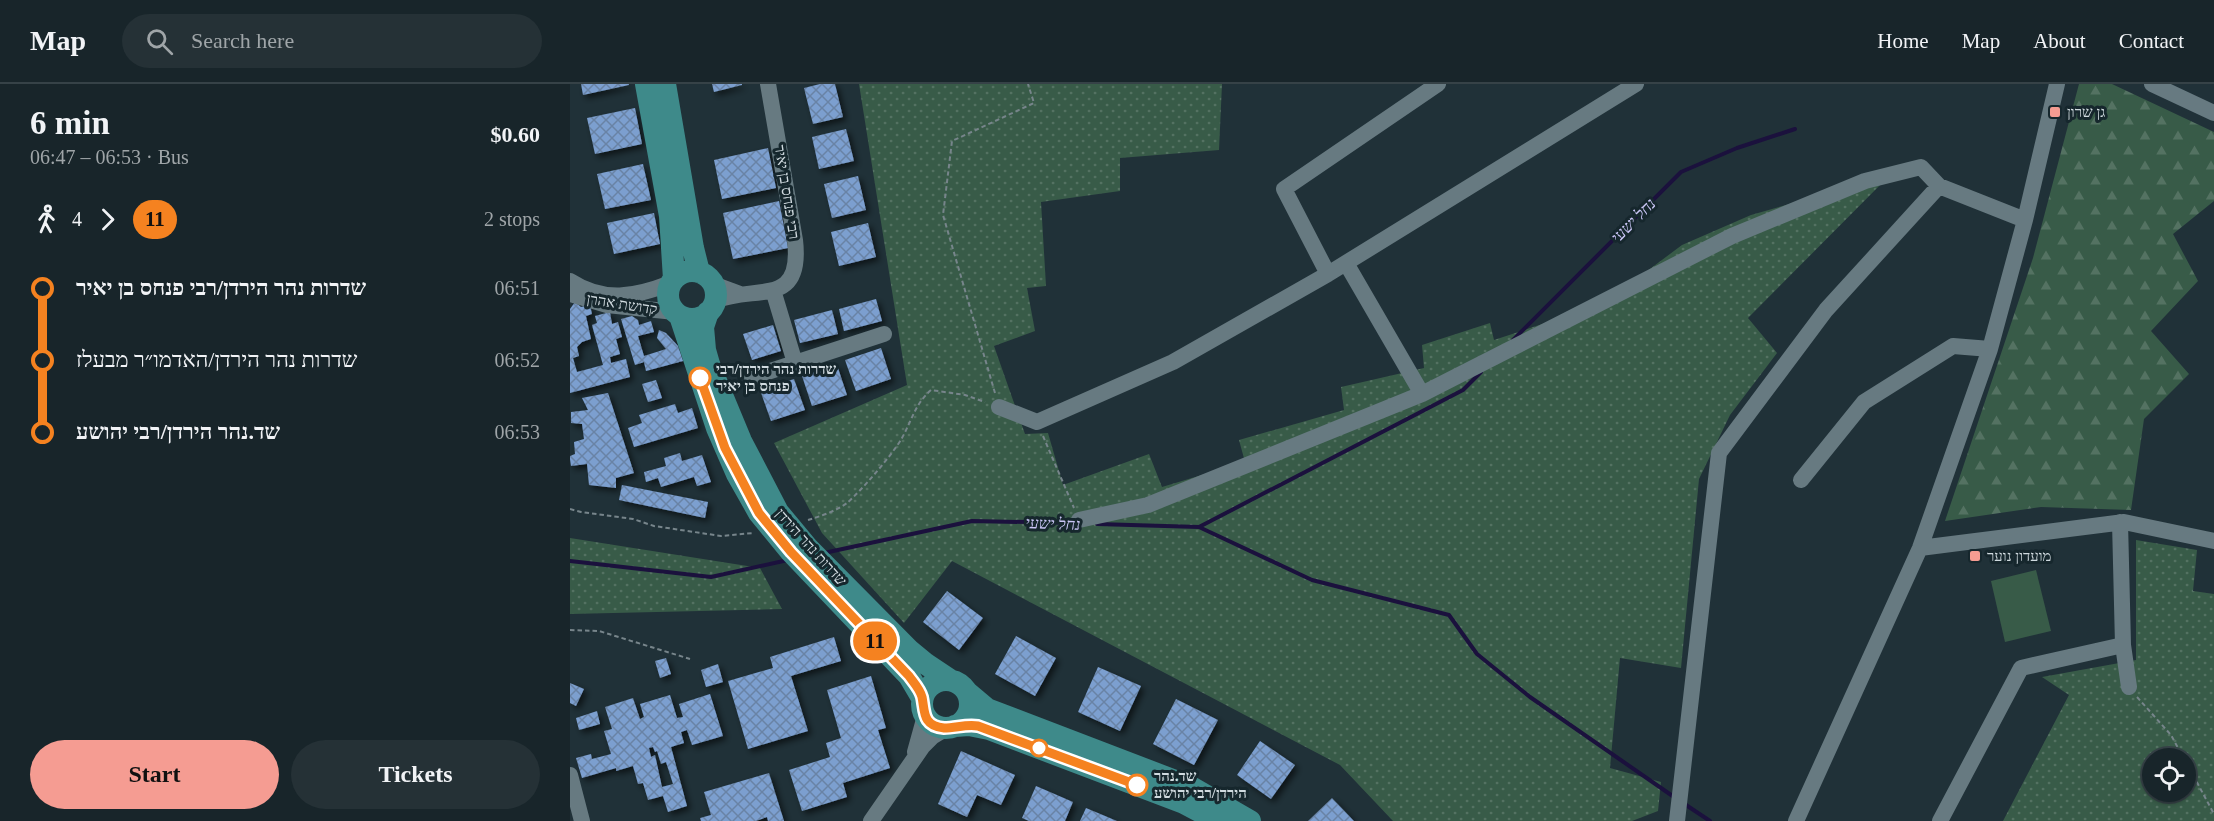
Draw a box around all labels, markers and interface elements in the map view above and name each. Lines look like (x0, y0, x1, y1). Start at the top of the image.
search box (122, 14, 542, 68)
text: Map (30, 25, 86, 56)
icon: search (143, 25, 176, 58)
text: Search here (191, 28, 294, 53)
text: Home (1877, 29, 1929, 53)
text: Map (1962, 29, 2000, 53)
text: About (2033, 29, 2086, 53)
text: Contact (2119, 29, 2184, 53)
place label: גן שרון (2067, 104, 2105, 120)
text: 6 min (30, 105, 110, 141)
marker: גן שרון (2048, 105, 2062, 119)
text: $0.60 (491, 122, 540, 147)
street label: רבי פנחס בן יאיר (772, 144, 802, 240)
text: 06:47 – 06:53 · Bus (30, 146, 189, 168)
water label: נחל ישעי (1608, 195, 1659, 246)
icon: walk (30, 203, 63, 236)
icon: forward (91, 203, 124, 236)
text: 11 (145, 207, 165, 231)
text: 4 (72, 208, 82, 230)
text: 2 stops (484, 208, 540, 230)
text: שדרות נהר הירדן/רבי פנחס בן יאיר (76, 275, 366, 300)
text: 06:51 (494, 277, 540, 299)
street label: קדושת אהרן (585, 291, 659, 317)
text: שדרות נהר הירדן/האדמו״ר מבעלז (76, 347, 357, 372)
text: 06:52 (494, 349, 540, 371)
place label: שדרות נהר הירדן/רבי פנחס בן יאיר (716, 361, 837, 395)
marker: שדרות נהר הירדן/רבי פנחס בן יאיר (689, 367, 711, 389)
text: שד.נהר הירדן/רבי יהושע (76, 419, 280, 444)
text: 06:53 (494, 421, 540, 443)
street label: שדרות נהר הירדן (772, 505, 850, 589)
water label: נחל ישעי (1025, 514, 1081, 533)
place label: מועדון נוער (1987, 548, 2052, 564)
marker: מועדון נוער (1968, 549, 1982, 563)
line badge: 11 (848, 622, 902, 660)
text: 11 (865, 629, 885, 653)
unlabelled marker (1030, 739, 1048, 757)
button: Start (30, 740, 279, 809)
button: Tickets (291, 740, 540, 809)
map controls (2142, 748, 2196, 802)
button: locate (2142, 748, 2196, 802)
place label: שד.נהר הירדן/רבי יהושע (1154, 768, 1247, 802)
marker: שד.נהר הירדן/רבי יהושע (1126, 774, 1148, 796)

